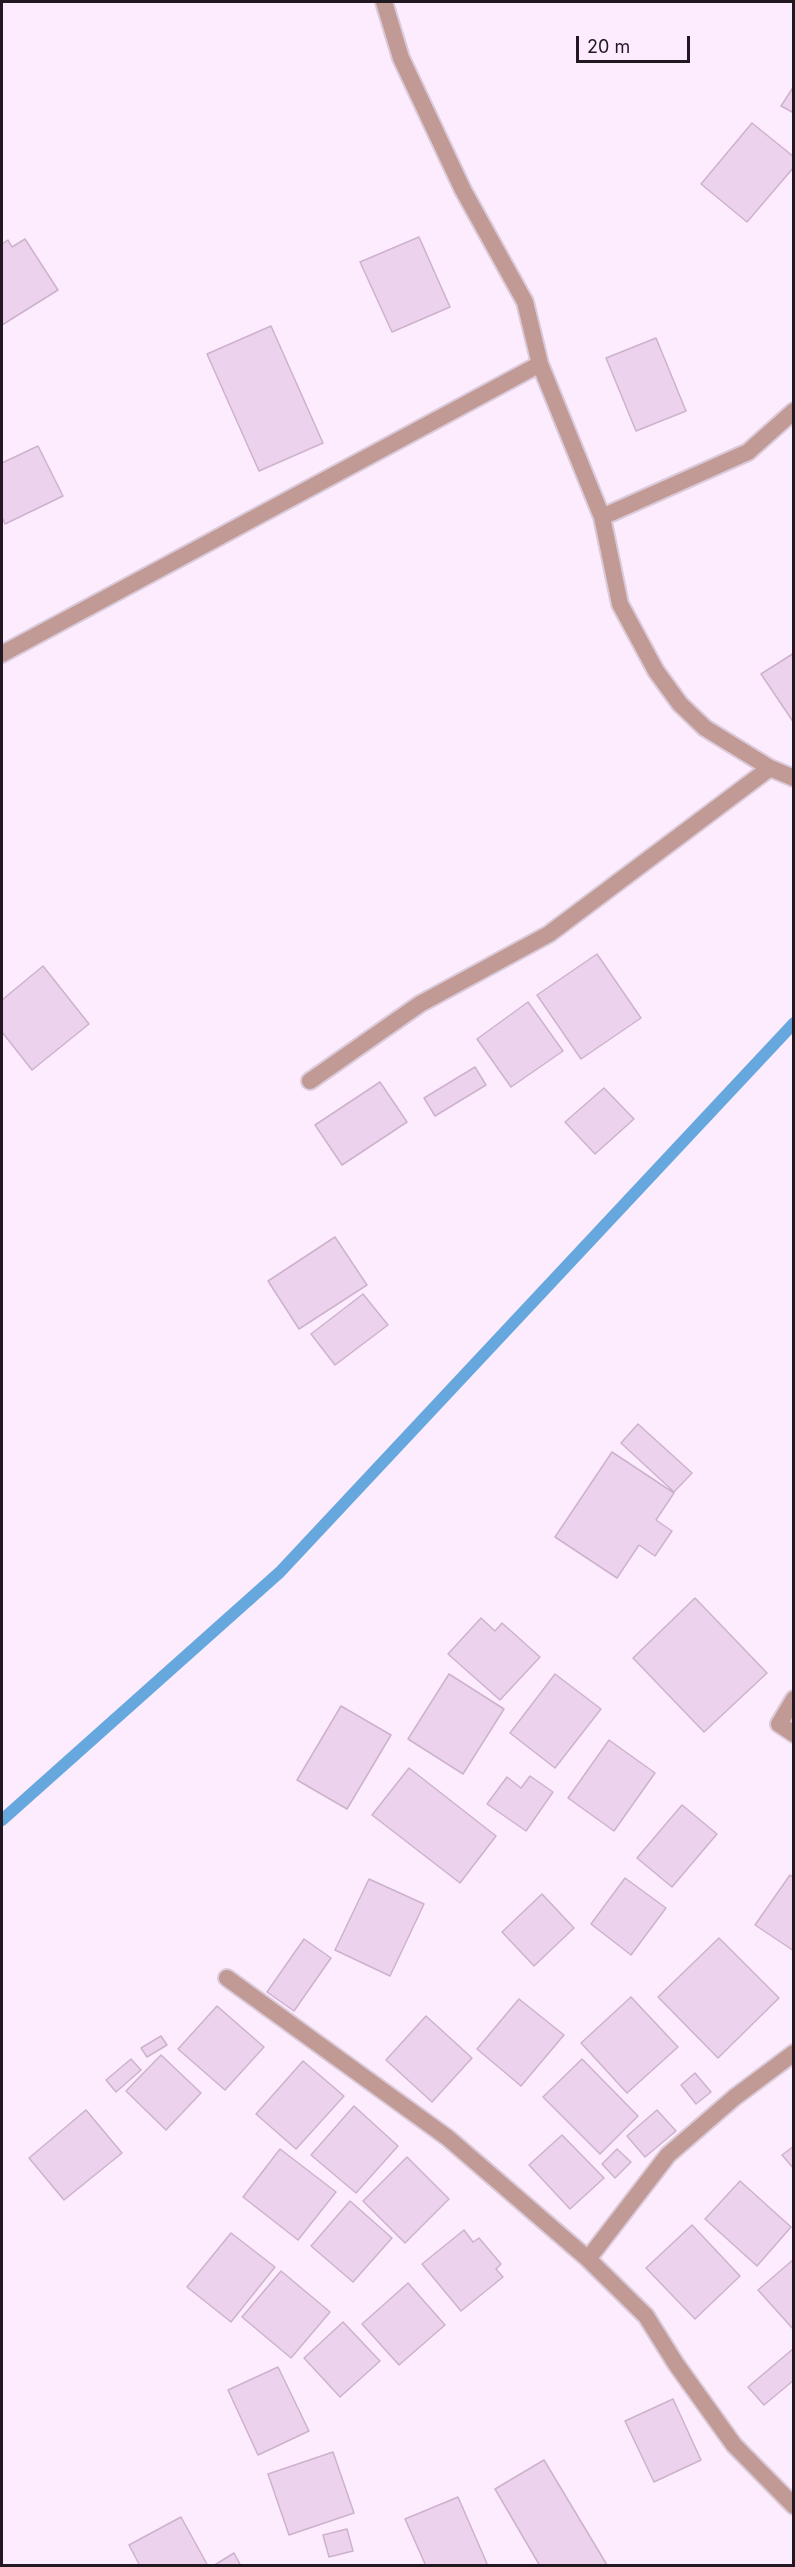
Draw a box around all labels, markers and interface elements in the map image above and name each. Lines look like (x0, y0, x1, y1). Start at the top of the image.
scale bar (579, 24, 693, 62)
text: 20 m (587, 36, 630, 57)

